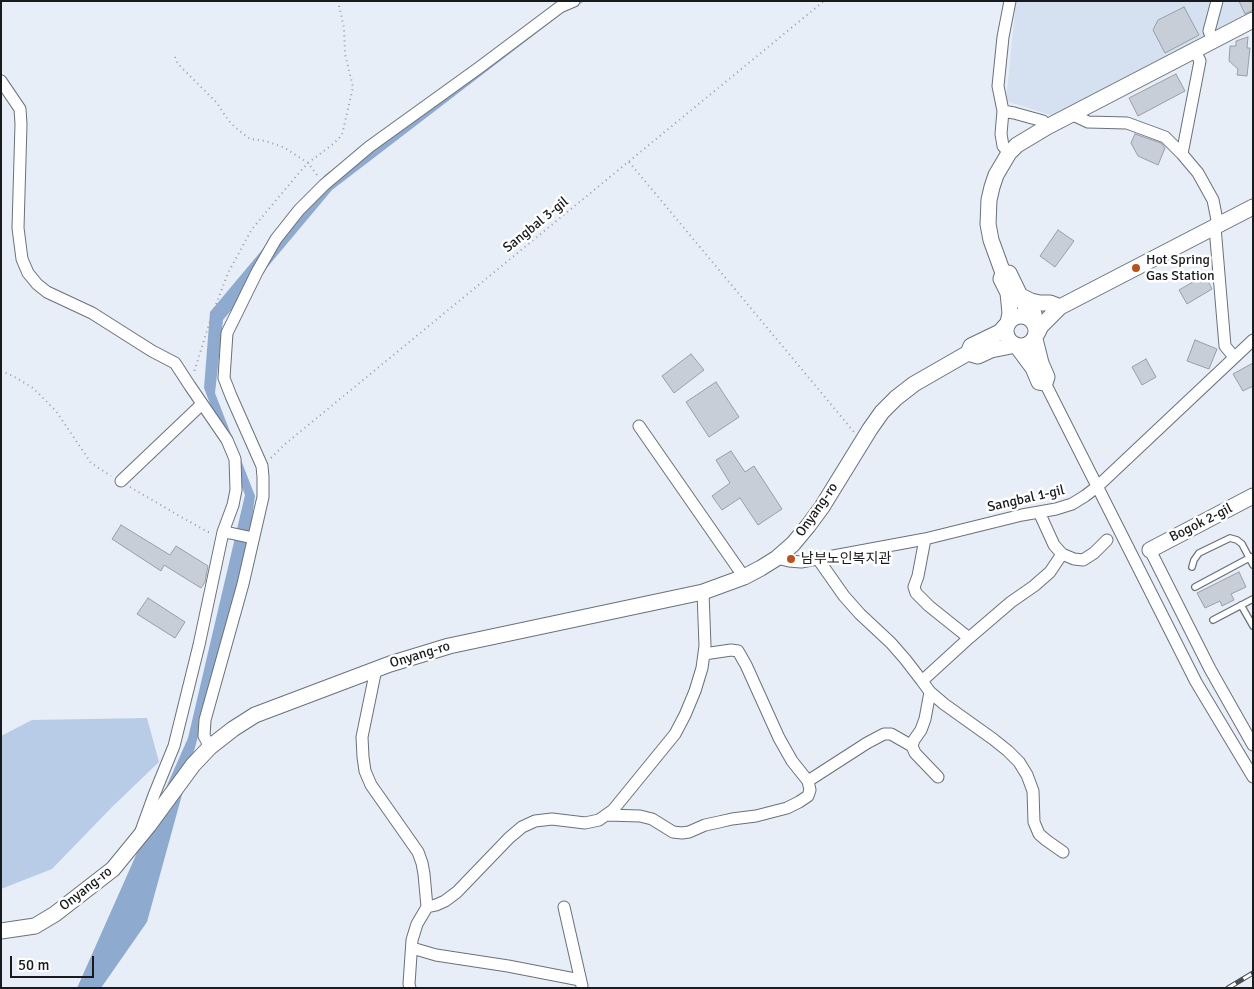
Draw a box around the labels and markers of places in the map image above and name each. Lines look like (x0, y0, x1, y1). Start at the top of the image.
place label: Hot Spring Gas Station (1146, 252, 1215, 284)
marker: Hot Spring Gas Station (1130, 262, 1142, 274)
place label: 남부노인복지관 (801, 551, 891, 567)
marker: 남부노인복지관 (785, 553, 797, 565)

